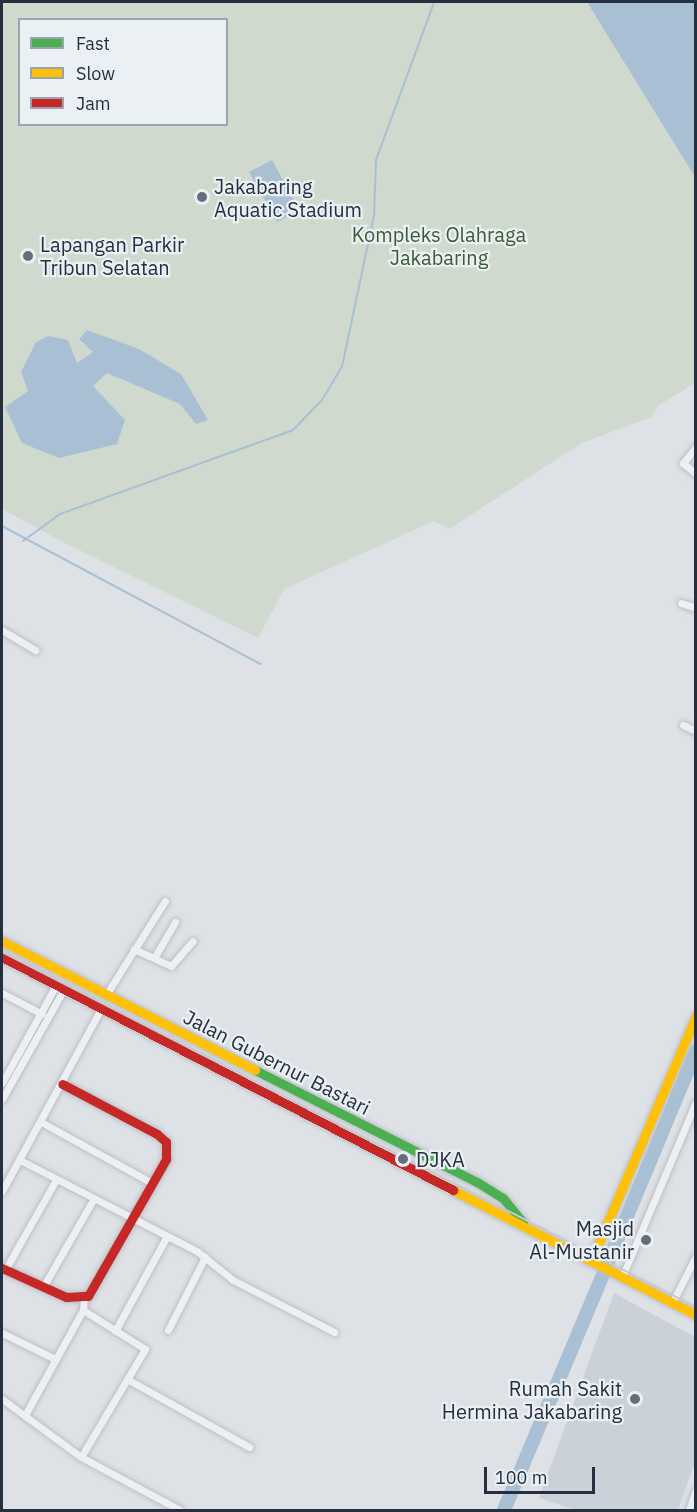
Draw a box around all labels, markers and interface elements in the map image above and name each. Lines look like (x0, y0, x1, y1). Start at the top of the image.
legend (18, 18, 228, 126)
text: Fast (76, 32, 110, 55)
text: Slow (76, 62, 115, 85)
text: Jam (76, 92, 111, 115)
place label: Jakabaring Aquatic Stadium (214, 174, 362, 221)
marker: Jakabaring Aquatic Stadium (195, 190, 209, 204)
park label: Kompleks Olahraga Jakabaring (352, 222, 526, 269)
place label: Lapangan Parkir Tribun Selatan (40, 232, 184, 279)
marker: Lapangan Parkir Tribun Selatan (21, 249, 35, 263)
street label: Jalan Gubernur Bastari (180, 1004, 374, 1120)
place label: DJKA (416, 1147, 465, 1171)
marker: DJKA (394, 1150, 412, 1168)
place label: Masjid Al-Mustanir (529, 1216, 634, 1263)
marker: Masjid Al-Mustanir (639, 1233, 653, 1247)
place label: Rumah Sakit Hermina Jakabaring (442, 1376, 622, 1423)
marker: Rumah Sakit Hermina Jakabaring (626, 1390, 644, 1408)
scale bar (487, 1455, 598, 1493)
text: 100 m (495, 1466, 547, 1489)

